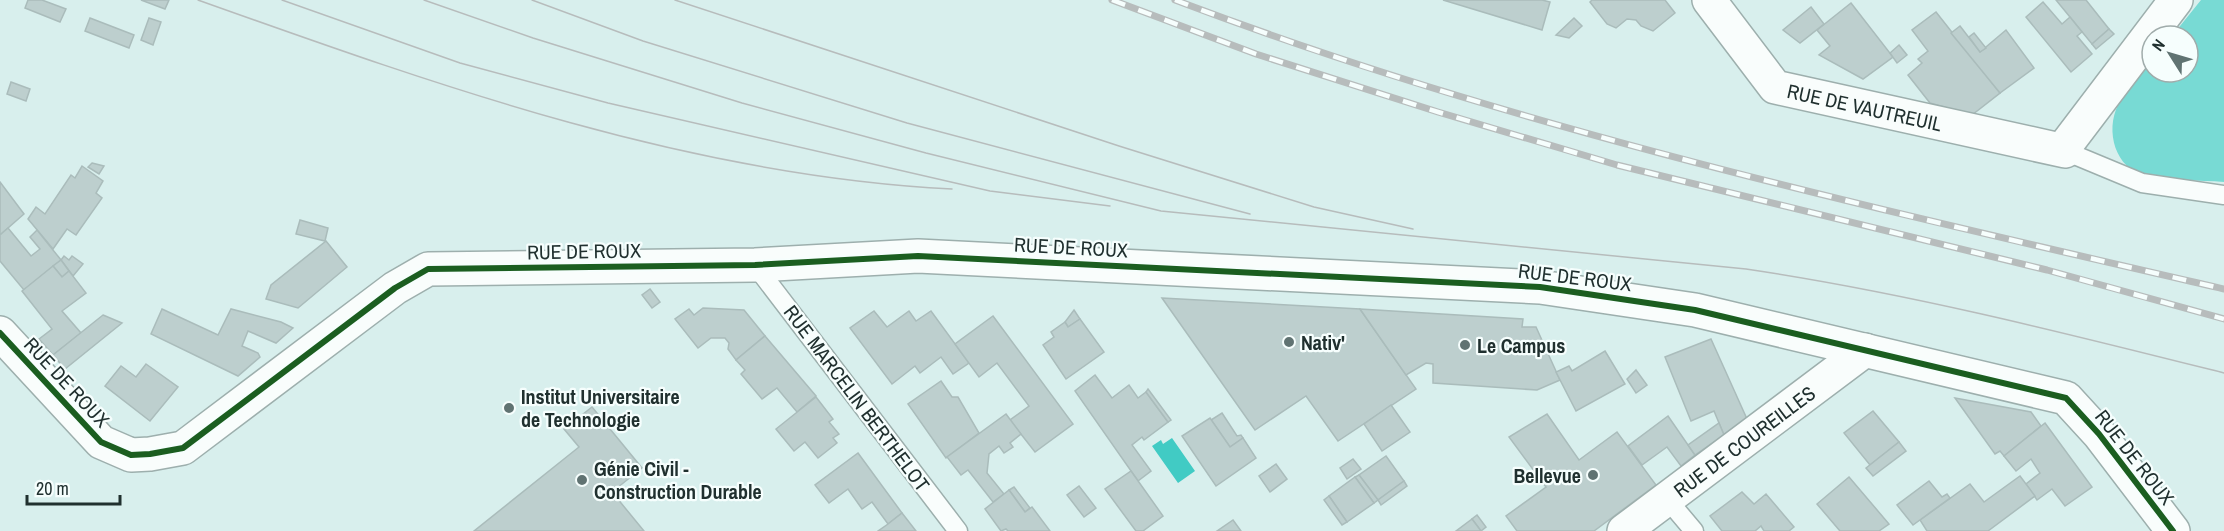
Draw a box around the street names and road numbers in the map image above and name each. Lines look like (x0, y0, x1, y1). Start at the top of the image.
street label: RUE DE VAUTREUIL (1785, 77, 1944, 137)
street label: RUE DE ROUX (1013, 231, 1129, 263)
street label: RUE DE ROUX (527, 237, 641, 265)
street label: RUE DE ROUX (1517, 257, 1633, 297)
street label: RUE MARCELIN BERTHELOT (778, 299, 936, 497)
street label: RUE DE ROUX (18, 331, 116, 433)
street label: RUE DE COUREILLES (1668, 379, 1820, 503)
street label: RUE DE ROUX (2089, 404, 2181, 510)

